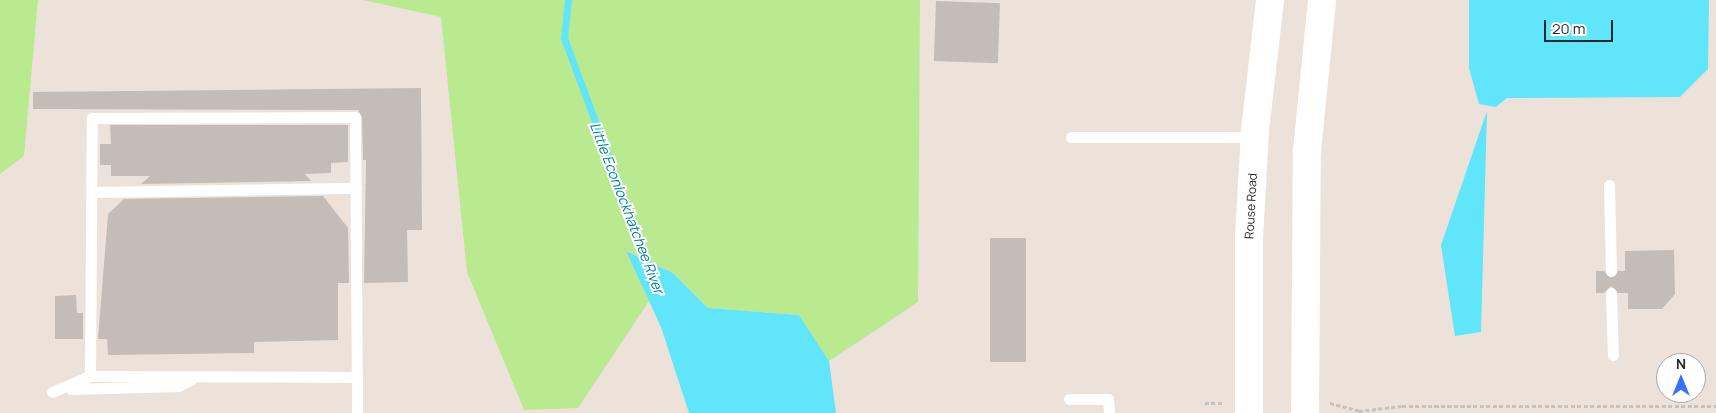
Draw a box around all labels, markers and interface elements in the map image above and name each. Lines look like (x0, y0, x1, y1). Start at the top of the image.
scale bar (1546, 10, 1615, 42)
text: 20 m (1552, 18, 1585, 39)
water label: Little Econlockhatchee River (587, 120, 667, 296)
street label: Rouse Road (1242, 173, 1260, 239)
north arrow (1656, 353, 1706, 403)
text: N (1676, 354, 1686, 373)

